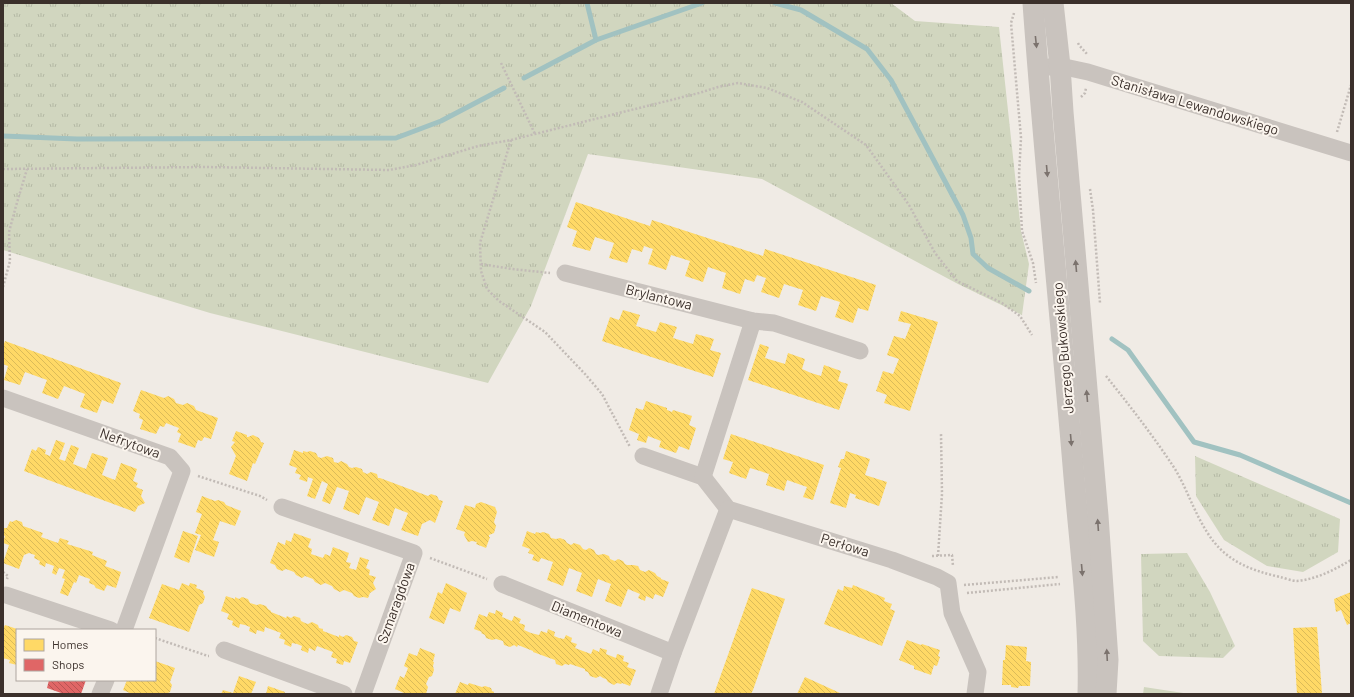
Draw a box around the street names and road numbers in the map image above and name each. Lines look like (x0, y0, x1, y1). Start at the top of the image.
street label: Stanisława Lewandowskiego (1109, 71, 1281, 138)
street label: Brylantowa (624, 280, 694, 313)
street label: Jerzego Bukowskiego (1048, 282, 1077, 415)
street label: Nefrytowa (98, 424, 163, 461)
street label: Perłowa (819, 529, 871, 560)
street label: Szmaragdowa (373, 560, 418, 646)
street label: Diamentowa (549, 597, 625, 641)

